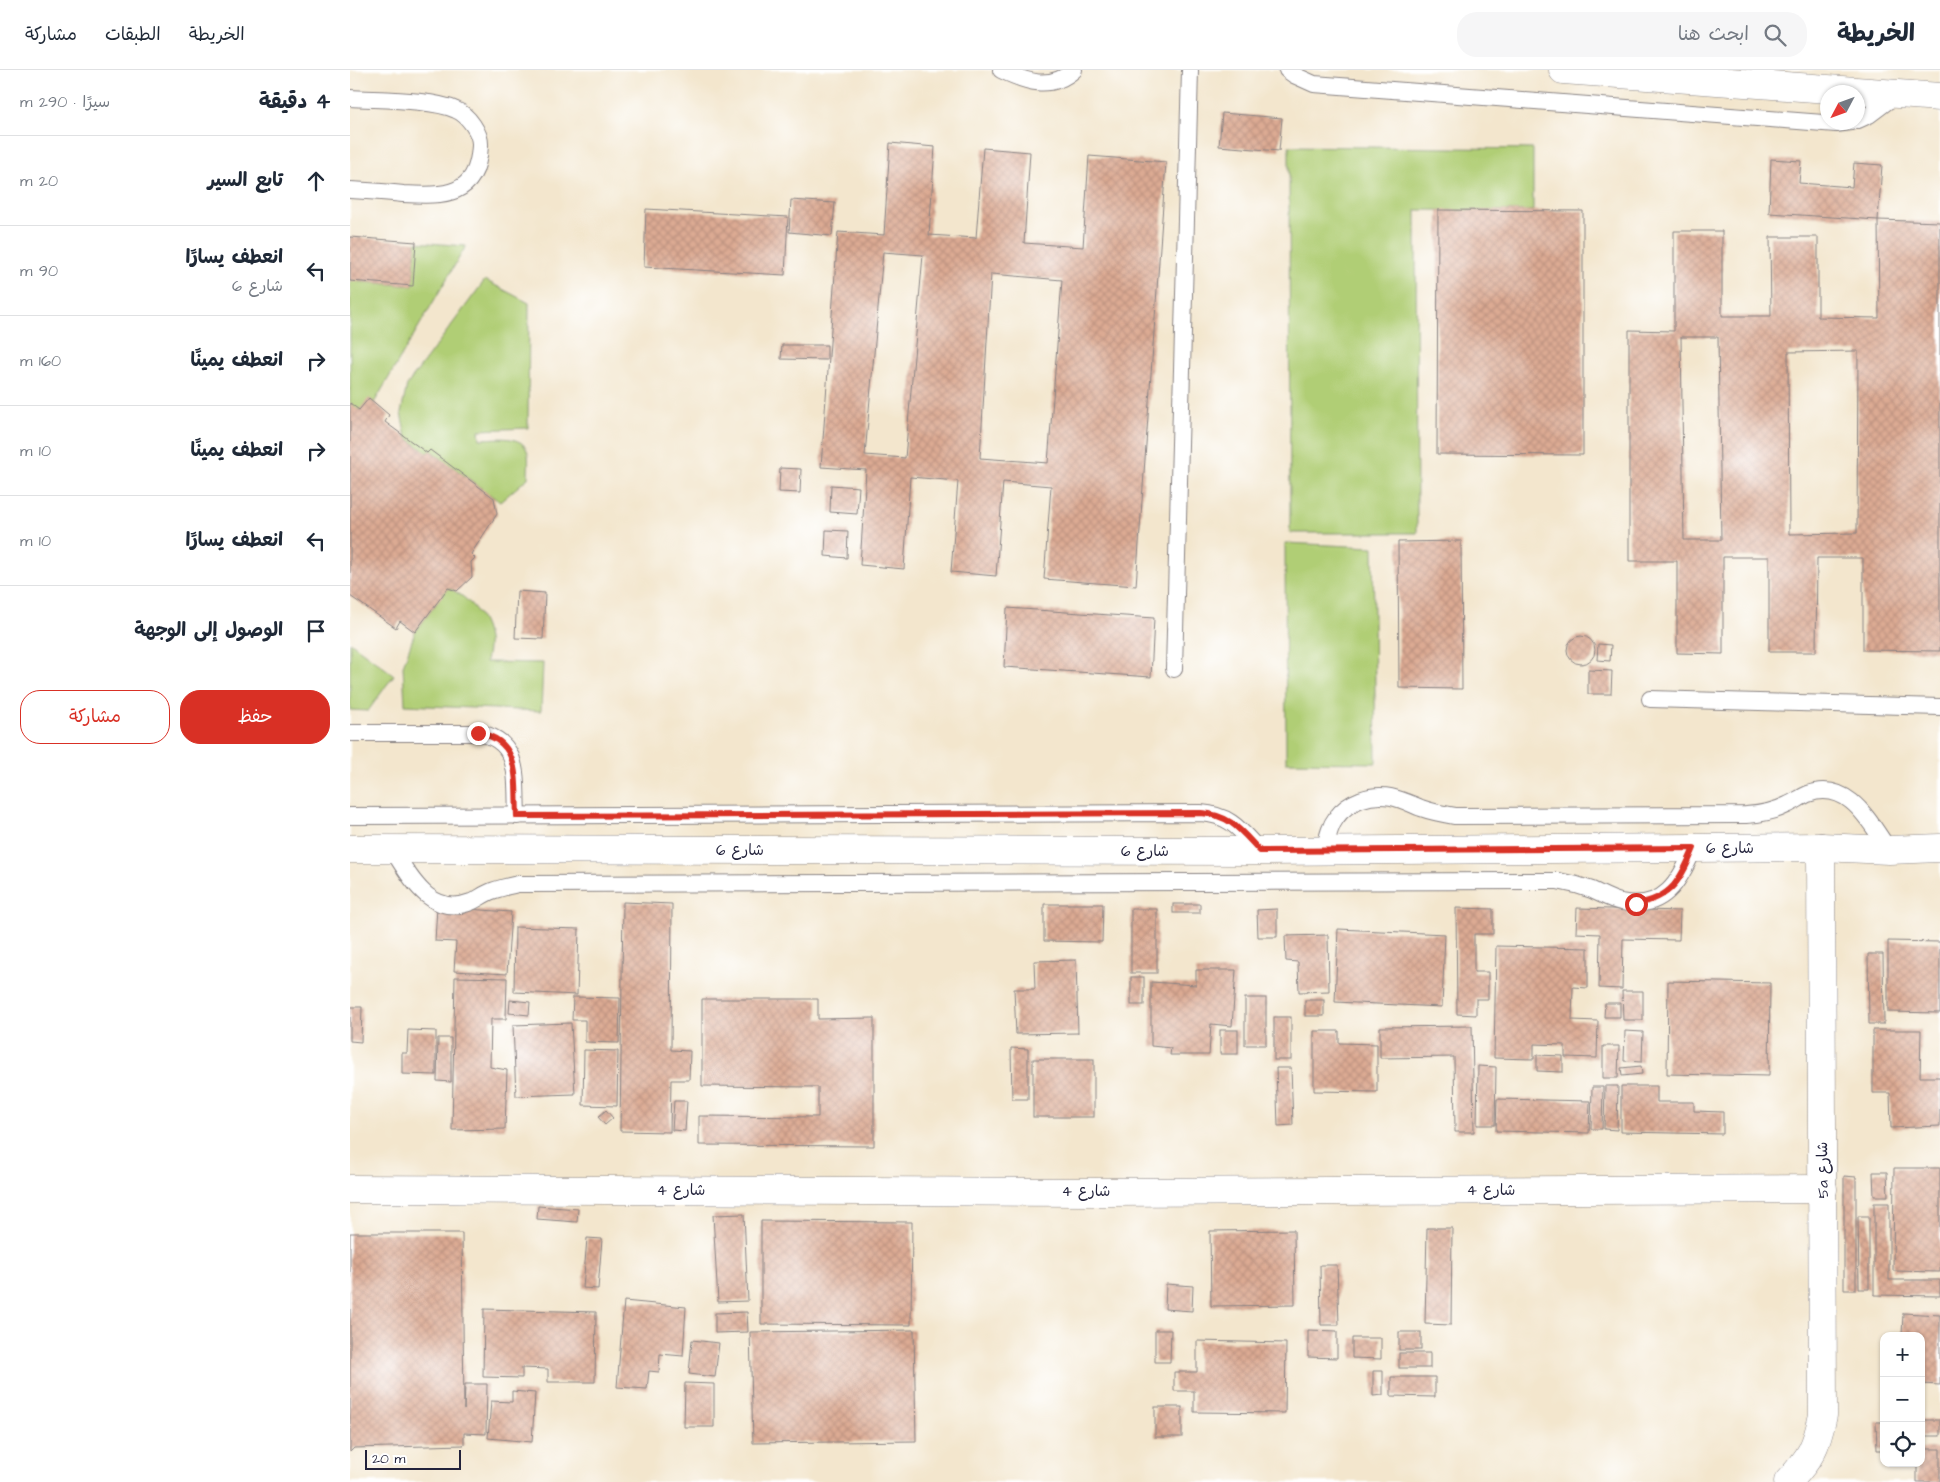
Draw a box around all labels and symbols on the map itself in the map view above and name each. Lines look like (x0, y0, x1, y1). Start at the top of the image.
north arrow (1820, 85, 1865, 130)
route end (467, 722, 490, 745)
street label: شارع 6 (1706, 838, 1754, 859)
street label: شارع 6 (716, 840, 764, 861)
street label: شارع 6 (1121, 841, 1169, 862)
route start (1625, 893, 1648, 916)
street label: 5a شارع (1812, 1141, 1834, 1199)
street label: شارع 4 (657, 1180, 705, 1201)
street label: شارع 4 (1467, 1180, 1515, 1201)
street label: شارع 4 (1062, 1181, 1110, 1202)
scale bar (365, 1447, 461, 1470)

